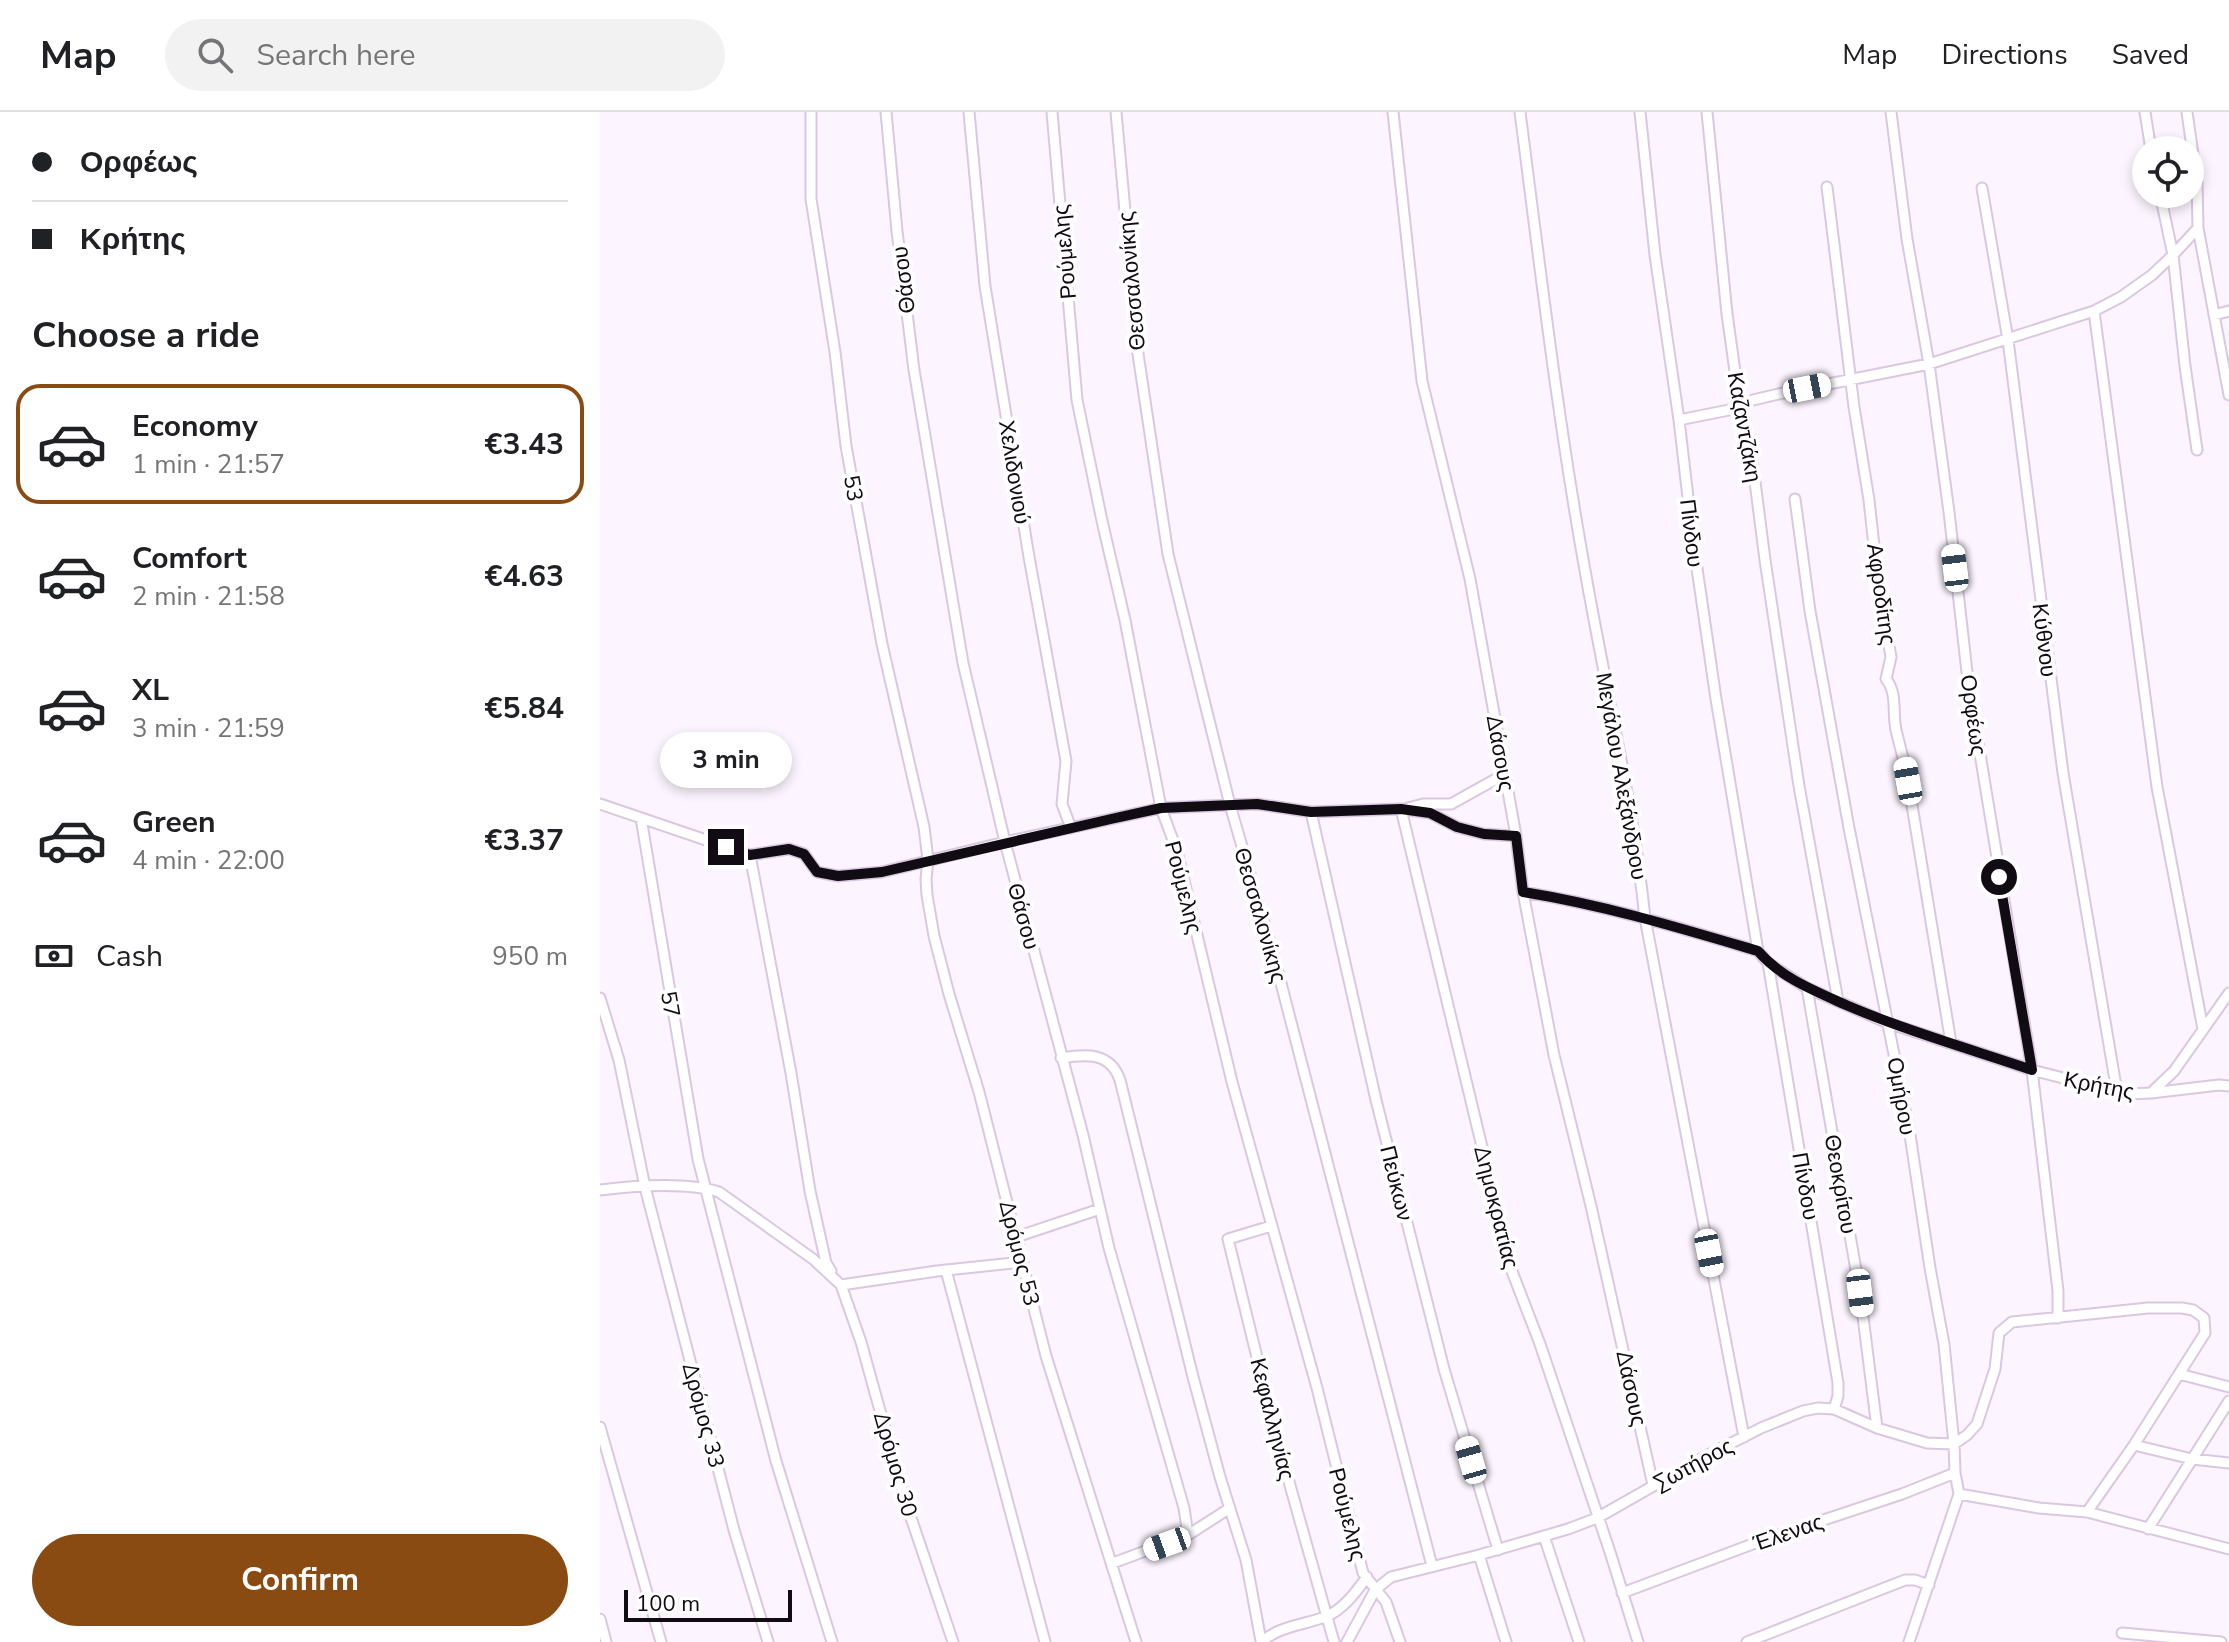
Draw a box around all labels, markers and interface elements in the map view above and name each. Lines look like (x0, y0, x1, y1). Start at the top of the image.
search box (165, 19, 725, 91)
text: Map (40, 30, 117, 81)
icon: search (193, 33, 237, 77)
text: Search here (257, 35, 416, 76)
text: Map (1842, 36, 1897, 74)
text: Directions (1941, 36, 2068, 74)
text: Saved (2112, 36, 2189, 74)
map controls (2132, 136, 2204, 208)
button: locate (2132, 136, 2204, 208)
text: Ορφέως (80, 142, 198, 183)
street label: Ρούμελης (1046, 203, 1084, 301)
street label: Θεσσαλονίκης (1111, 210, 1153, 352)
text: Κρήτης (80, 219, 186, 260)
street label: Θάσου (885, 244, 923, 315)
text: Choose a ride (32, 311, 260, 360)
street label: Καζαντζάκη (1720, 370, 1768, 485)
car (1781, 372, 1833, 404)
text: Economy (132, 406, 258, 447)
icon: car (36, 408, 108, 480)
street label: Χελιδονιού (991, 418, 1037, 526)
text: €3.43 (485, 424, 564, 465)
text: 1 min · 21:57 (132, 447, 285, 482)
street label: 53 (836, 473, 870, 504)
street label: Πίνδου (1672, 497, 1710, 569)
text: Comfort (132, 538, 247, 579)
icon: car (36, 540, 108, 612)
street label: Αφροδίτης (1859, 541, 1903, 647)
car (1940, 543, 1970, 593)
text: €4.63 (485, 556, 564, 597)
text: 2 min · 21:58 (132, 579, 285, 614)
street label: Κύθνου (2025, 601, 2063, 679)
text: XL (132, 670, 169, 711)
street label: Μεγάλου Αλεξάνδρου (1588, 670, 1654, 882)
icon: car (36, 672, 108, 744)
street label: Ορφέως (1952, 673, 1994, 758)
text: €5.84 (485, 688, 564, 729)
text: 3 min · 21:59 (132, 711, 285, 746)
street label: Δάσους (1479, 713, 1521, 794)
callout: 3 min (660, 731, 792, 787)
text: 3 min (692, 742, 760, 777)
car (1892, 755, 1924, 807)
text: Green (132, 802, 216, 843)
icon: car (36, 804, 108, 876)
text: €3.37 (485, 820, 564, 861)
route end (708, 829, 744, 865)
street label: Ρούμελης (1157, 838, 1209, 937)
text: 4 min · 22:00 (132, 843, 285, 878)
street label: Θεσσαλονίκης (1226, 844, 1294, 986)
route start (1981, 859, 2017, 895)
street label: Θάσου (1000, 880, 1046, 953)
icon: cash (32, 934, 76, 978)
text: Cash (96, 936, 163, 977)
text: 950 m (492, 939, 568, 974)
street label: 57 (653, 989, 687, 1020)
street label: Ομήρου (1879, 1055, 1923, 1137)
street label: Κρήτης (2061, 1064, 2136, 1107)
street label: Θεοκρίτου (1817, 1132, 1863, 1236)
street label: Πεύκων (1372, 1142, 1420, 1224)
street label: Δημοκρατίας (1466, 1142, 1526, 1272)
street label: Πίνδου (1784, 1150, 1826, 1222)
street label: Δρόμος 53 (991, 1197, 1047, 1309)
car (1693, 1227, 1725, 1279)
car (1845, 1268, 1875, 1318)
street label: Δάσους (1608, 1347, 1654, 1429)
street label: Κεφαλληνίας (1242, 1355, 1302, 1483)
street label: Δρόμος 33 (675, 1359, 732, 1471)
street label: Δρόμος 30 (866, 1408, 924, 1520)
street label: Σωτήρος (1648, 1431, 1739, 1498)
car (1453, 1434, 1489, 1486)
street label: Ρούμελης (1321, 1465, 1373, 1564)
street label: Έλενας (1748, 1507, 1827, 1559)
car (1140, 1525, 1194, 1563)
button: Confirm (32, 1534, 568, 1626)
scale bar (624, 1586, 792, 1622)
text: 100 m (636, 1589, 700, 1619)

